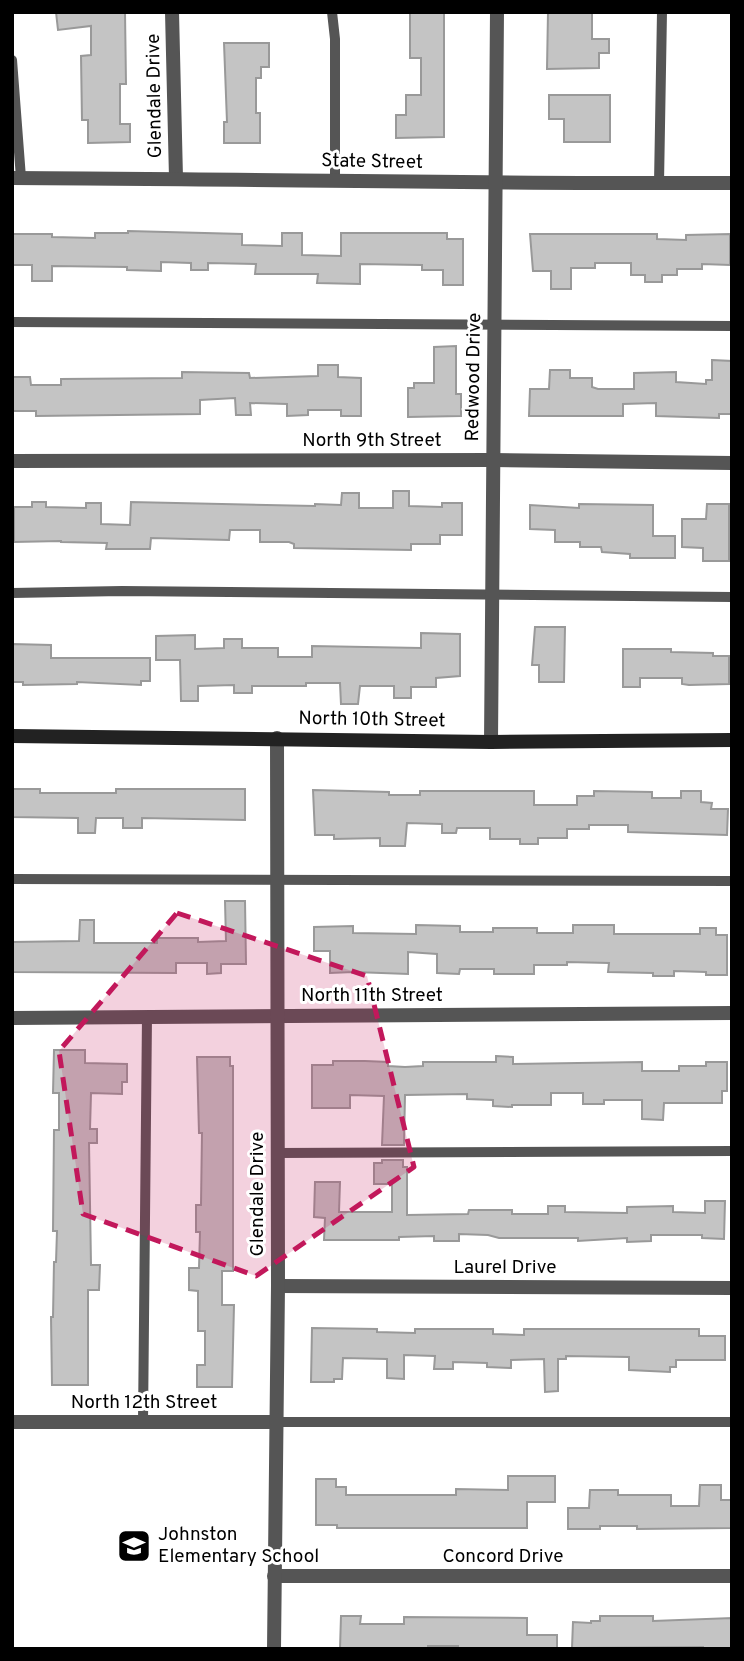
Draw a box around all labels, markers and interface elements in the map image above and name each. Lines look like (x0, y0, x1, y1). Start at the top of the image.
street label: Glendale Drive (142, 33, 168, 159)
street label: State Street (321, 149, 423, 175)
street label: Redwood Drive (461, 312, 487, 442)
street label: North 9th Street (302, 429, 442, 453)
street label: North 10th Street (298, 707, 446, 733)
street label: North 11th Street (301, 984, 443, 1008)
street label: Glendale Drive (246, 1132, 270, 1256)
street label: Laurel Drive (453, 1256, 557, 1280)
street label: North 12th Street (71, 1391, 217, 1415)
place label: Johnston Elementary School (158, 1523, 319, 1569)
school or university icon: Johnston Elementary School (115, 1527, 153, 1565)
street label: Concord Drive (442, 1545, 564, 1569)

